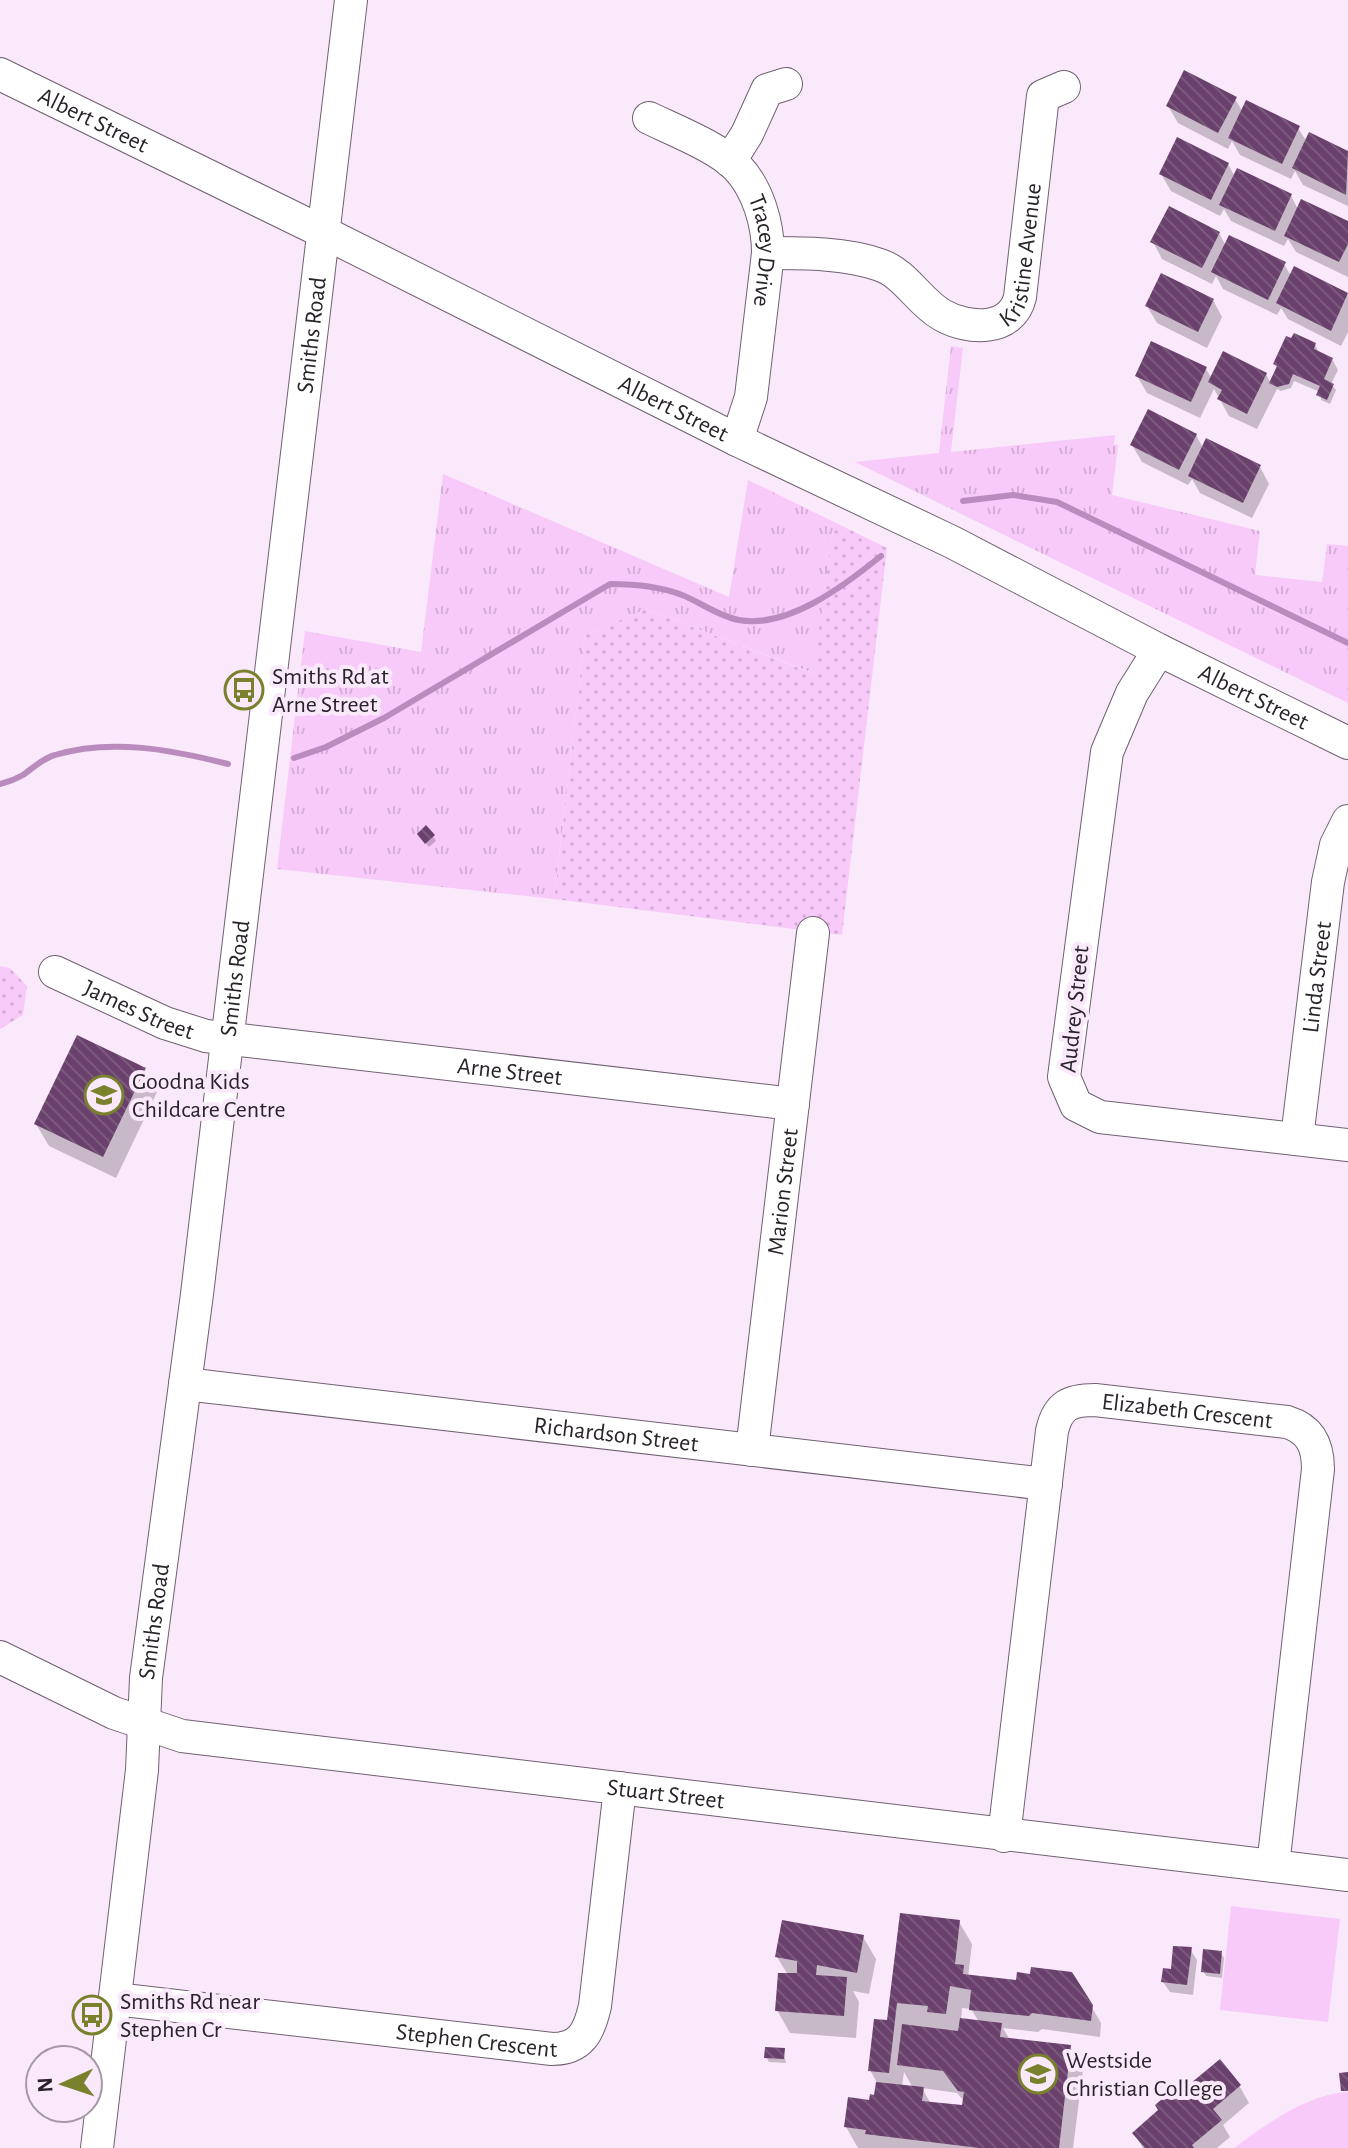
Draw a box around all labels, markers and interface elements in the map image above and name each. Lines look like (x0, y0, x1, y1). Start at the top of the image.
street label: Albert Street (34, 84, 152, 158)
street label: Kristine Avenue (995, 182, 1046, 332)
street label: Tracey Drive (744, 191, 779, 308)
street label: Smiths Road (293, 276, 331, 394)
street label: Albert Street (615, 372, 732, 447)
street label: Albert Street (1195, 660, 1312, 735)
place label: Smiths Rd at Arne Street (272, 665, 389, 717)
bus stop icon: Smiths Rd at Arne Street (223, 669, 265, 711)
street label: Smiths Road (217, 919, 254, 1038)
street label: Linda Street (1299, 920, 1336, 1034)
street label: Audrey Street (1056, 944, 1094, 1074)
street label: James Street (80, 976, 197, 1044)
street label: Arne Street (456, 1054, 564, 1090)
place label: Goodna Kids Childcare Centre (132, 1070, 286, 1122)
school or university icon: Goodna Kids Childcare Centre (83, 1074, 125, 1116)
street label: Marion Street (764, 1127, 803, 1257)
street label: Elizabeth Crescent (1100, 1390, 1274, 1433)
street label: Richardson Street (533, 1414, 700, 1457)
street label: Smiths Road (135, 1562, 174, 1681)
street label: Stuart Street (606, 1776, 726, 1814)
place label: Smiths Rd near Stephen Cr (120, 1990, 260, 2042)
bus stop icon: Smiths Rd near Stephen Cr (71, 1994, 113, 2036)
street label: Stephen Crescent (395, 2020, 558, 2062)
north arrow (24, 2044, 104, 2124)
place label: Westside Christian College (1066, 2049, 1223, 2101)
school or university icon: Westside Christian College (1017, 2053, 1059, 2095)
text: N (34, 2077, 56, 2093)

